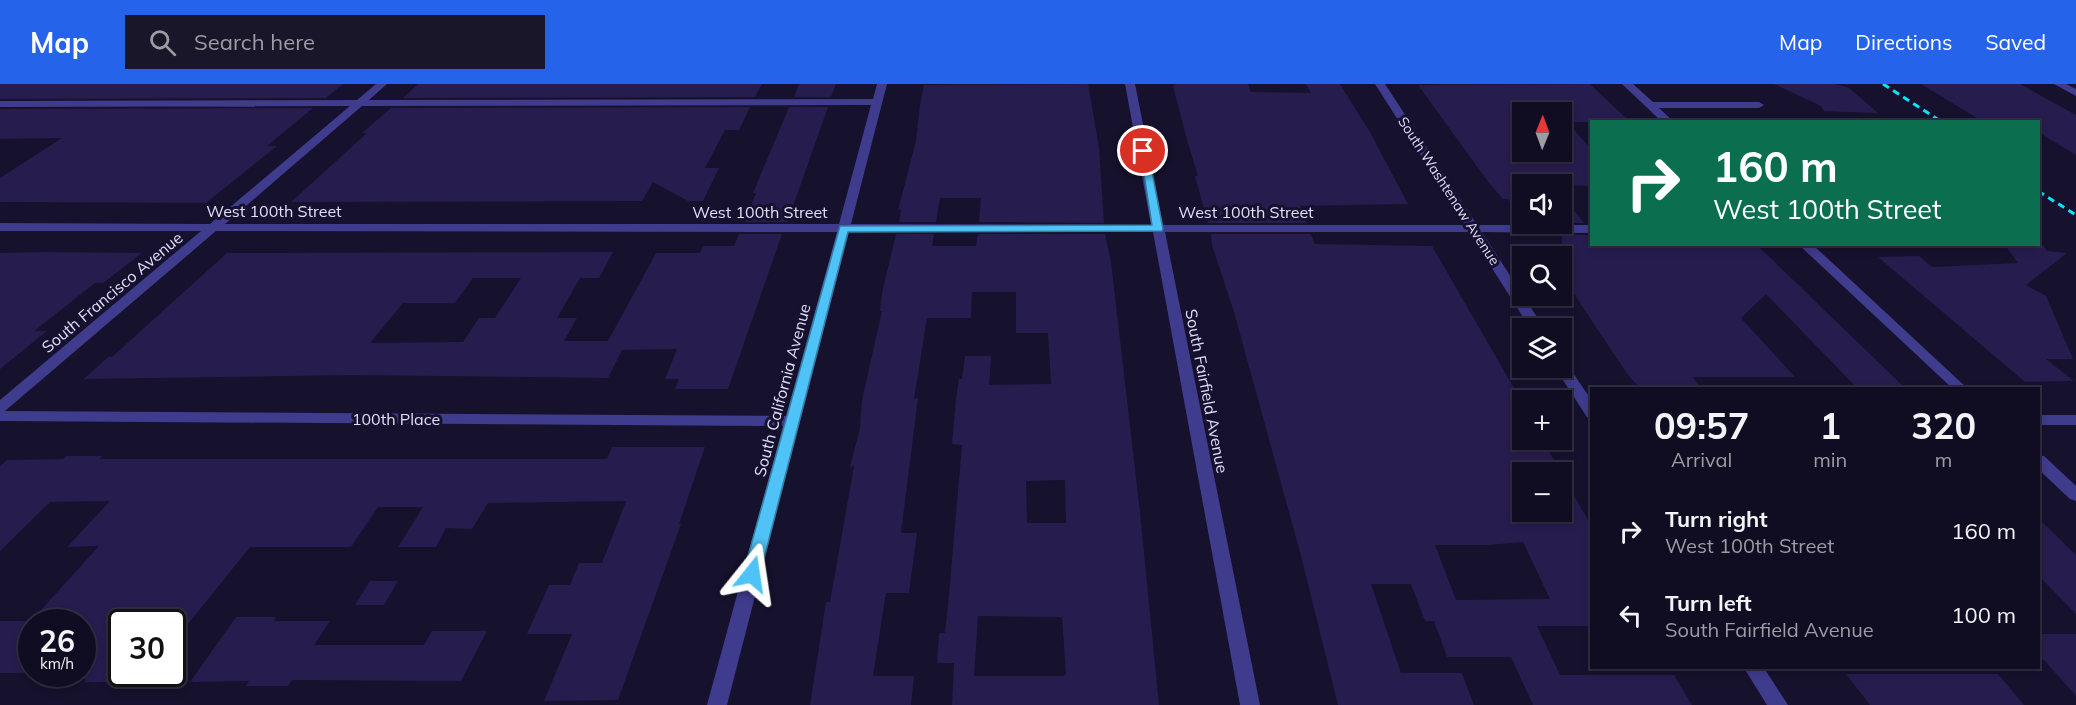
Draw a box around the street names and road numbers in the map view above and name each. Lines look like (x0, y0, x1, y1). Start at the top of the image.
street label: South Washtenaw Avenue (1394, 113, 1504, 269)
street label: West 100th Street (206, 201, 342, 221)
street label: West 100th Street (692, 202, 828, 222)
street label: West 100th Street (1178, 202, 1314, 222)
street label: South Francisco Avenue (38, 227, 186, 357)
street label: South California Avenue (749, 301, 815, 479)
street label: South Fairfield Avenue (1181, 307, 1233, 475)
street label: 100th Place (352, 409, 440, 429)

